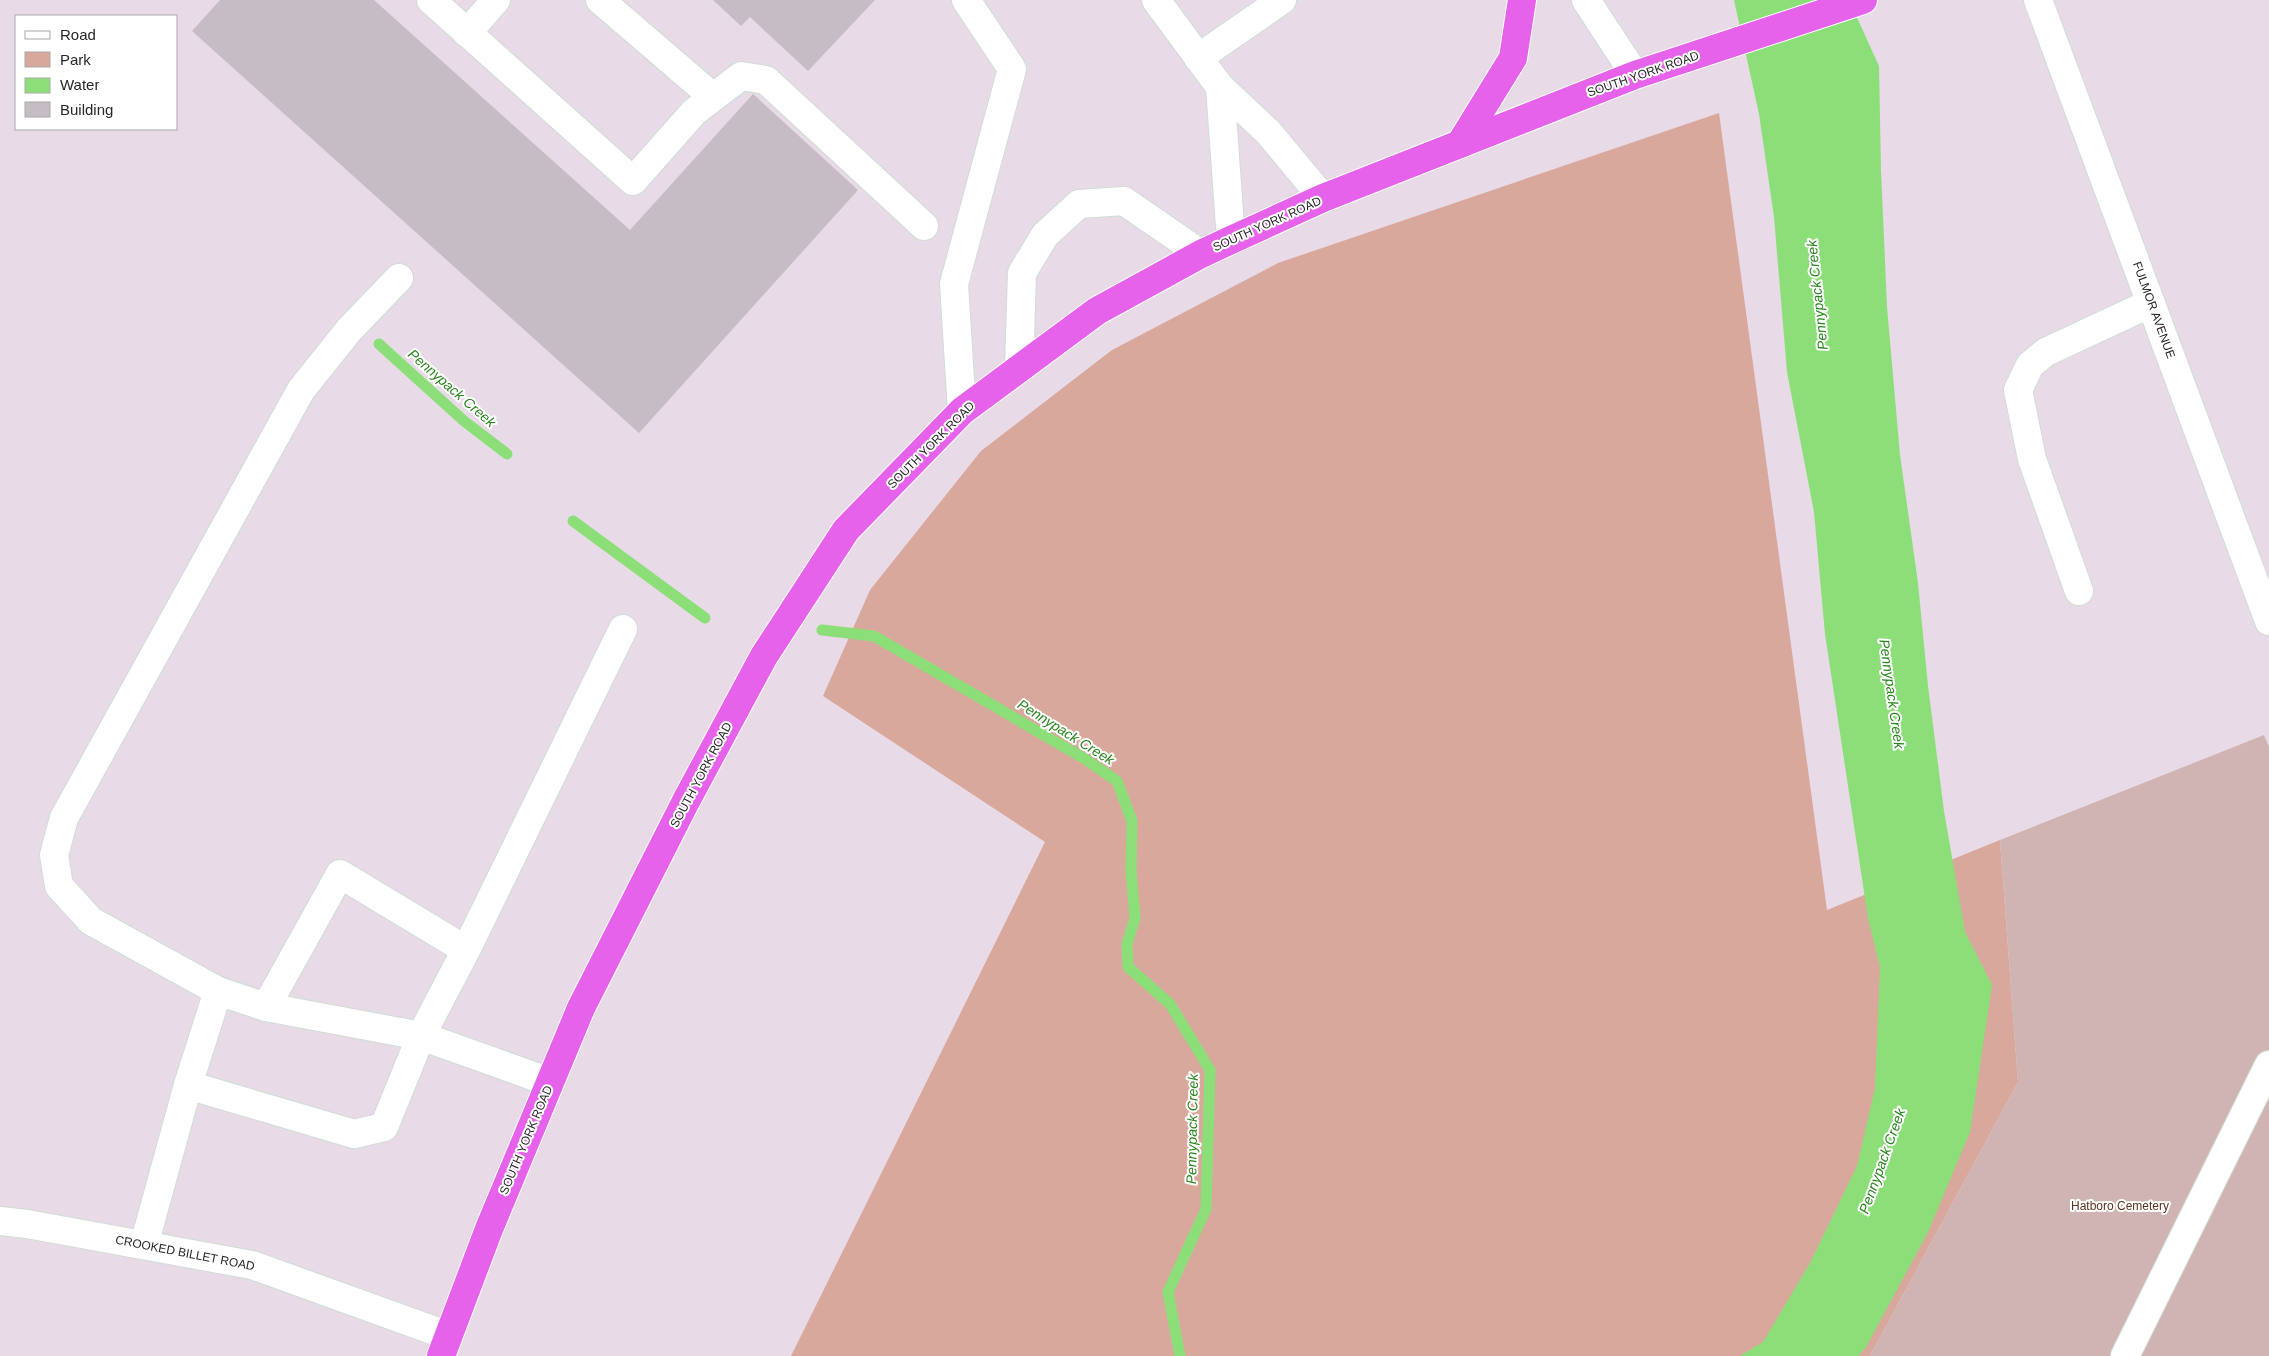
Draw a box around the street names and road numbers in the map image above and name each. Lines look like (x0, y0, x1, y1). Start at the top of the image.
street label: SOUTH YORK ROAD (1585, 48, 1701, 100)
street label: SOUTH YORK ROAD (1211, 194, 1324, 254)
street label: FULMOR AVENUE (2130, 260, 2178, 360)
street label: SOUTH YORK ROAD (885, 398, 978, 491)
street label: SOUTH YORK ROAD (667, 720, 735, 830)
street label: SOUTH YORK ROAD (497, 1083, 555, 1197)
street label: CROOKED BILLET ROAD (114, 1233, 256, 1273)

